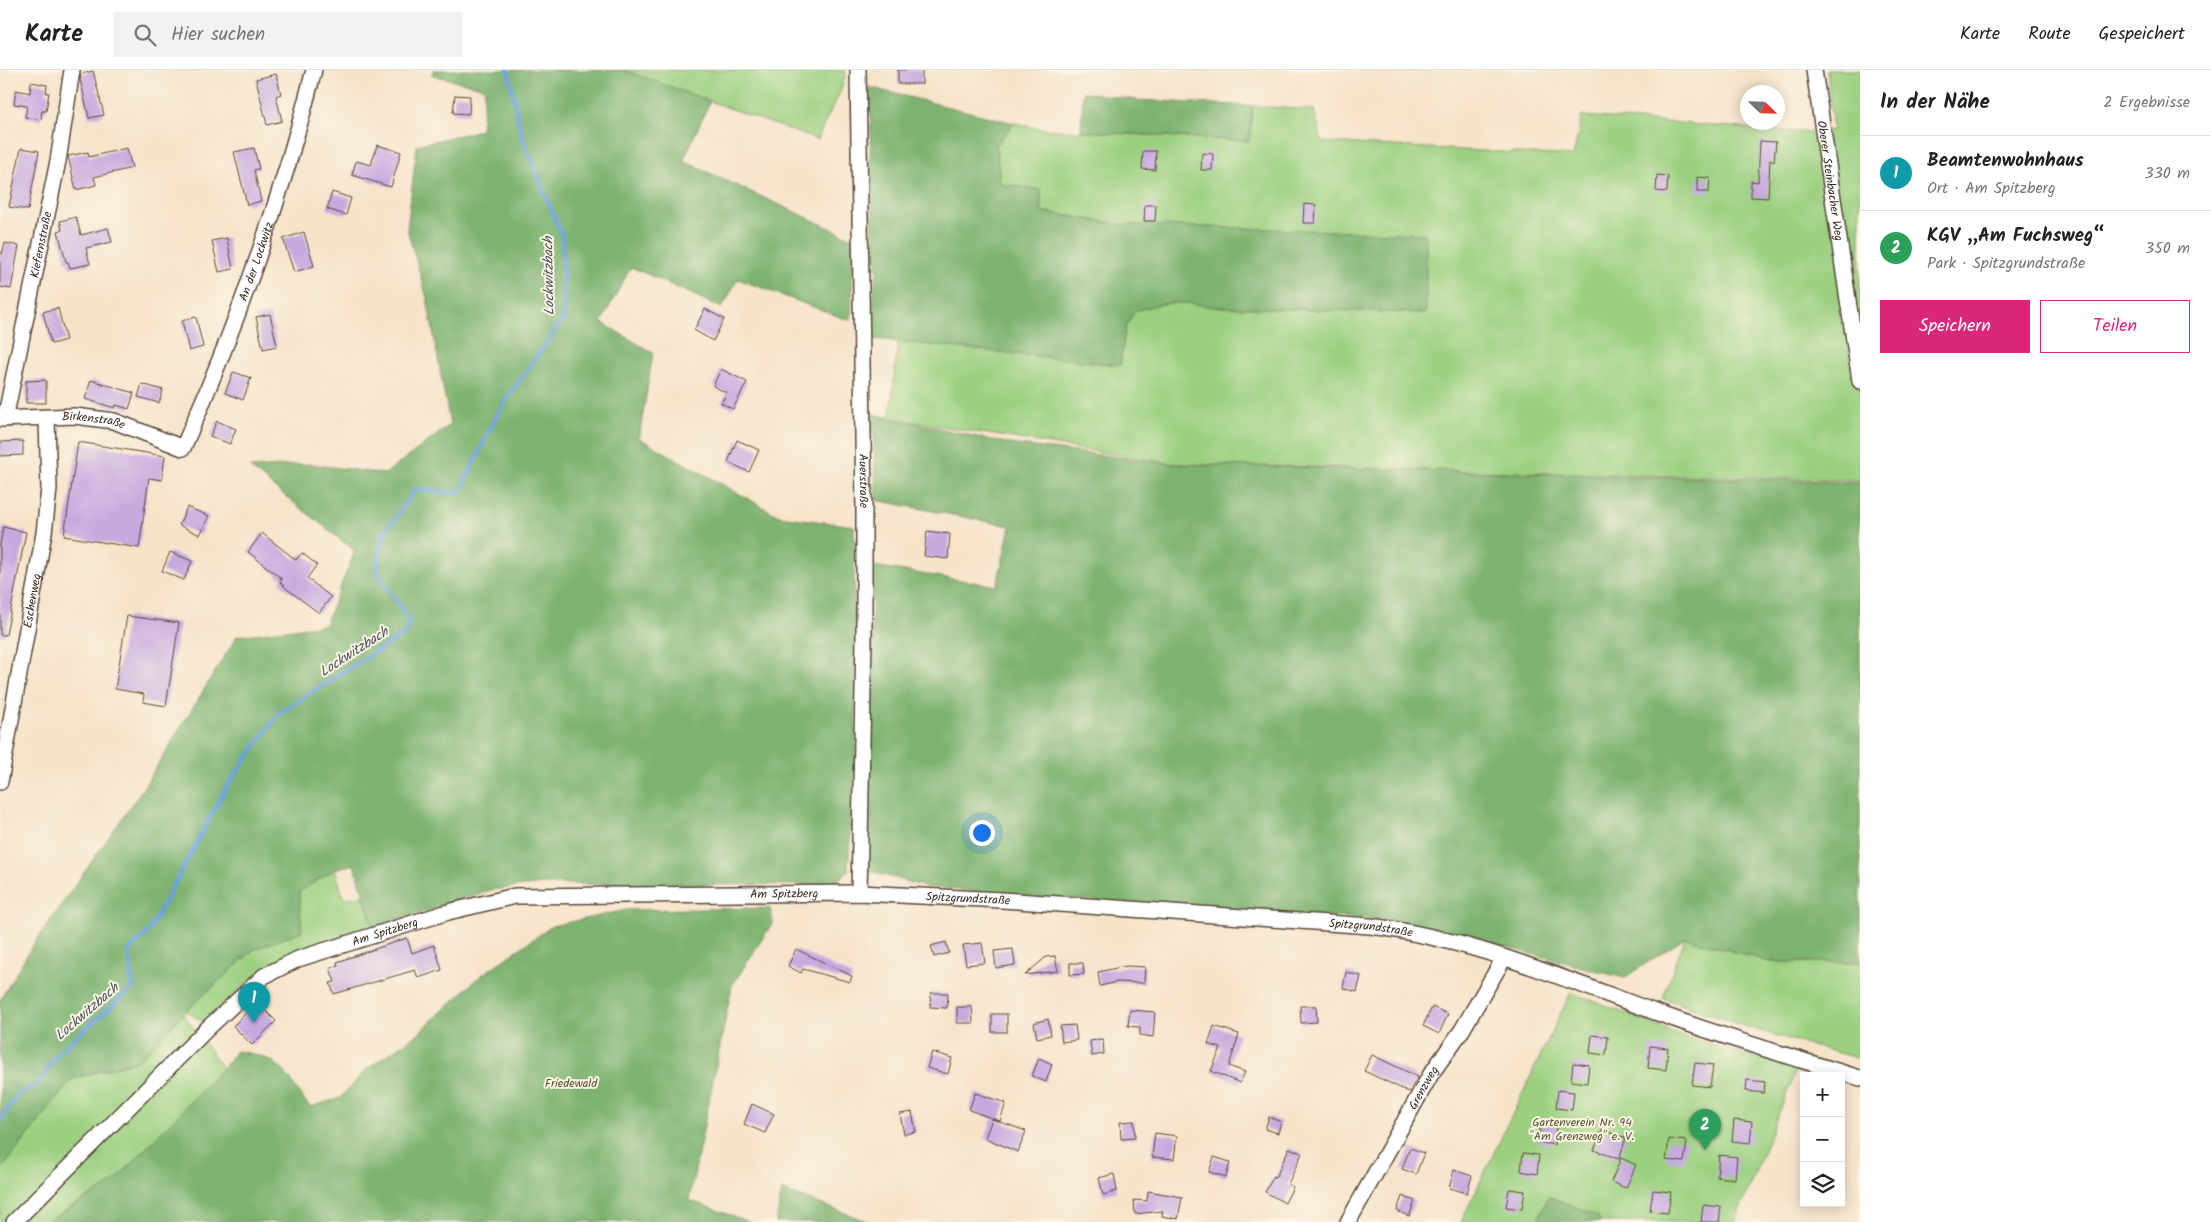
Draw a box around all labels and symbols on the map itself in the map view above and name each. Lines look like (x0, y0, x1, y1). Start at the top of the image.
north arrow (1740, 85, 1785, 130)
street label: Oberer Steinbacher Weg (1812, 119, 1849, 243)
street label: Kiefernstraße (25, 209, 57, 280)
street label: An der Lockwitz (234, 219, 279, 304)
water label: Lockwitzbach (537, 235, 561, 316)
street label: Birkenstraße (62, 406, 129, 434)
street label: Auerstraße (854, 454, 873, 509)
street label: Eschenweg (18, 572, 46, 630)
water label: Lockwitzbach (315, 621, 394, 683)
your location (969, 820, 995, 846)
street label: Am Spitzberg (750, 884, 819, 903)
street label: Spitzgrundstraße (925, 887, 1012, 910)
street label: Am Spitzberg (350, 912, 421, 951)
street label: Spitzgrundstraße (1328, 914, 1415, 942)
water label: Lockwitzbach (50, 977, 125, 1046)
pin: 1 (238, 982, 270, 1023)
street label: Grenzweg (1403, 1062, 1444, 1113)
park label: Friedewald (545, 1074, 598, 1093)
pin: 2 (1689, 1109, 1721, 1150)
park label: Gartenverein Nr. 94 "Am Grenzweg" e. V. (1530, 1113, 1634, 1146)

